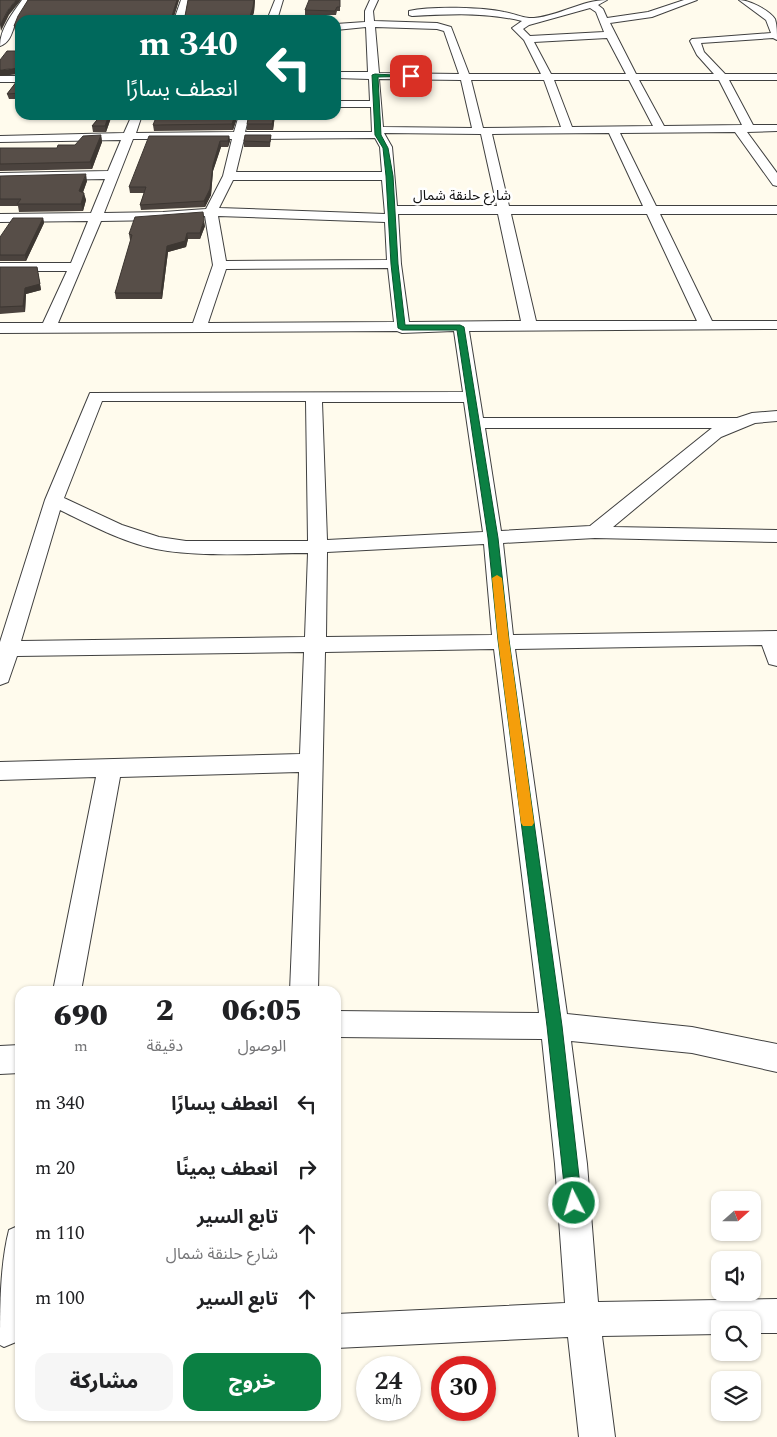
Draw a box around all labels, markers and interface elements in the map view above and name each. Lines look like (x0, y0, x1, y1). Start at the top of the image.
text: 340 m (139, 18, 238, 71)
icon: left (256, 35, 321, 100)
pin (390, 55, 432, 97)
icon: arrive (397, 62, 425, 90)
text: انعطف يسارًا (126, 73, 238, 106)
street label: شارع حلنقة شمال (413, 185, 511, 206)
text: 2 (156, 988, 174, 1034)
text: 06:05 (222, 988, 302, 1034)
text: 690 (54, 993, 108, 1039)
text: m (74, 1034, 88, 1058)
text: دقيقة (147, 1034, 183, 1058)
text: الوصول (238, 1034, 286, 1058)
text: 340 m (35, 1089, 85, 1118)
text: انعطف يسارًا (171, 1090, 278, 1119)
icon: left (293, 1090, 321, 1118)
text: 20 m (35, 1154, 75, 1183)
text: انعطف يمينًا (176, 1155, 278, 1184)
icon: right (293, 1155, 321, 1183)
position arrow (547, 1176, 599, 1228)
north arrow (711, 1191, 761, 1241)
map controls (711, 1191, 761, 1421)
text: تابع السير (197, 1203, 278, 1232)
text: 110 m (35, 1219, 85, 1248)
icon: ahead (293, 1220, 321, 1248)
text: شارع حلنقة شمال (166, 1242, 278, 1266)
button: sound (711, 1251, 761, 1301)
text: 100 m (35, 1284, 85, 1313)
text: تابع السير (197, 1285, 278, 1314)
icon: ahead (293, 1285, 321, 1313)
button: search (711, 1311, 761, 1361)
button: مشاركة (35, 1353, 173, 1411)
button: خروج (183, 1353, 321, 1411)
speed limit sign: 30 (431, 1356, 496, 1421)
text: 24 (374, 1363, 403, 1401)
button: layers (711, 1371, 761, 1421)
text: km/h (375, 1391, 402, 1410)

